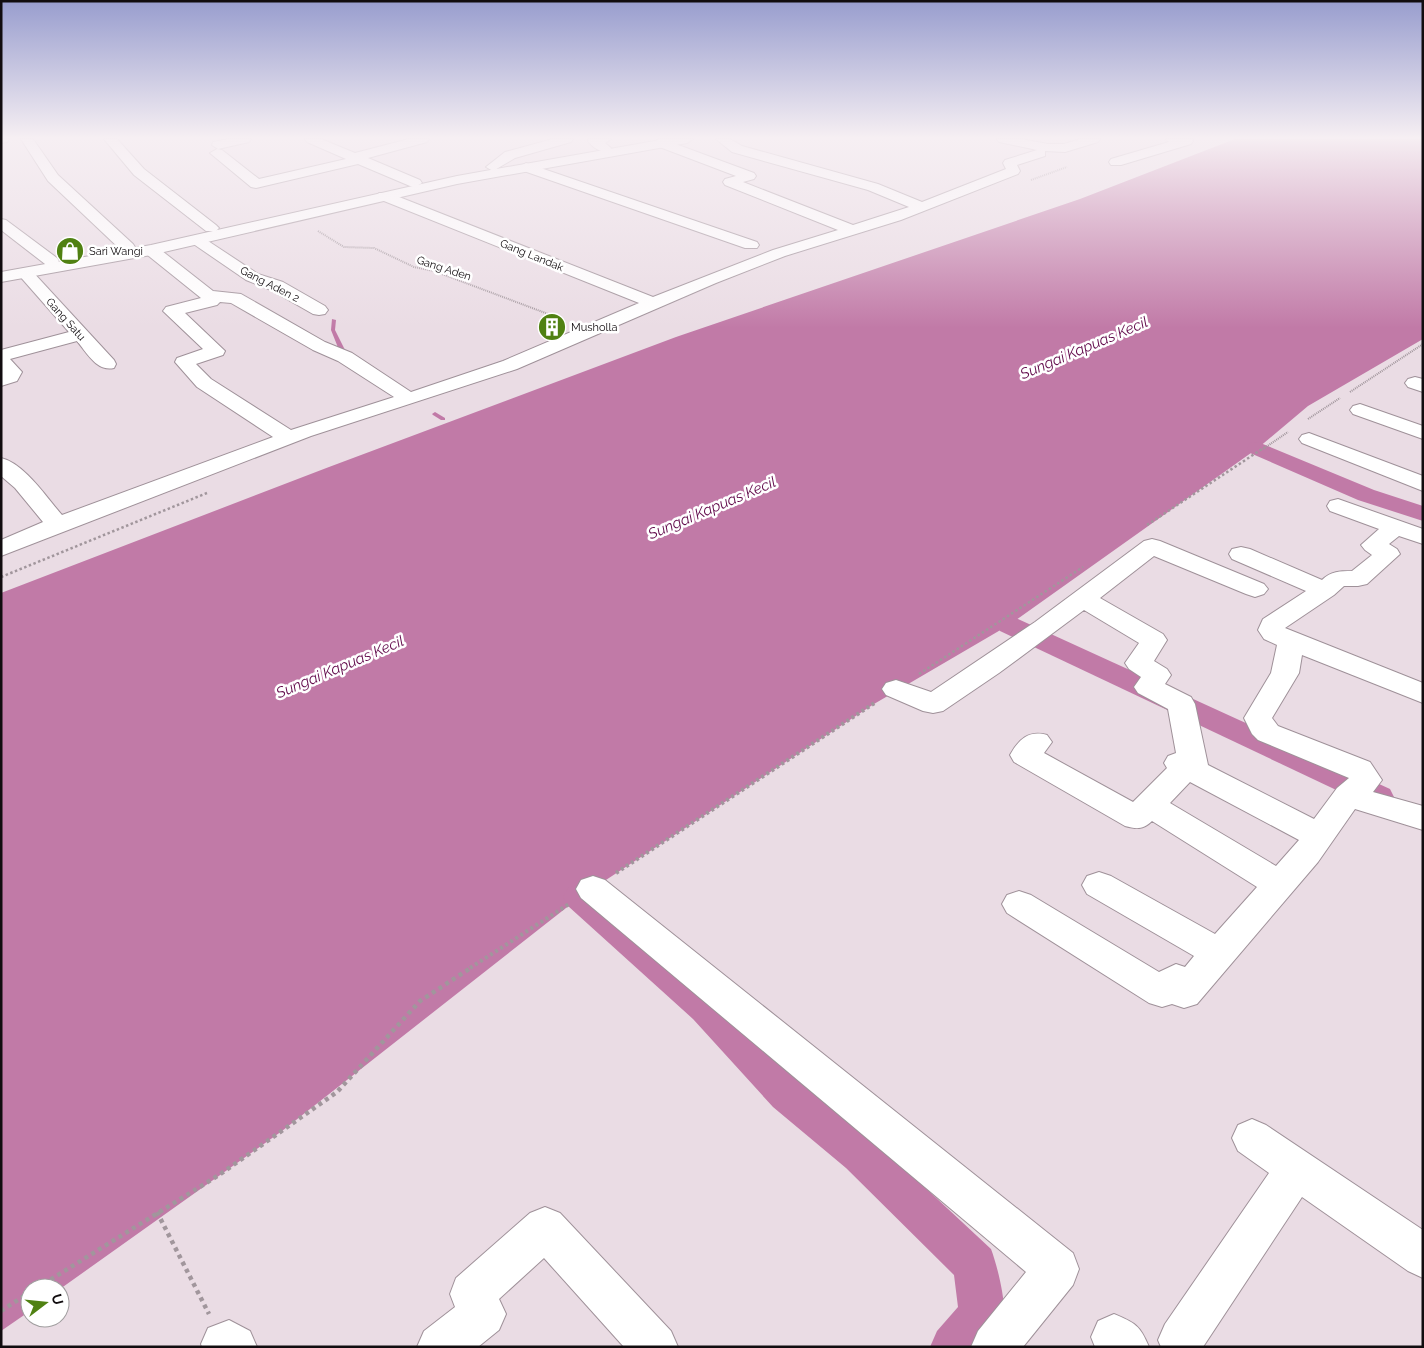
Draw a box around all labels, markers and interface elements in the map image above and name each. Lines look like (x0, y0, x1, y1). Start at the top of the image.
shop icon: Sari Wangi (55, 236, 85, 266)
street label: Gang Landak (498, 237, 566, 274)
place label: Sari Wangi (89, 245, 143, 258)
street label: Gang Aden (415, 254, 473, 283)
street label: Gang Aden 2 (238, 264, 302, 305)
street label: Gang Satu (43, 295, 88, 343)
building icon: Musholla (537, 312, 567, 342)
water label: Sungai Kapuas Kecil (1016, 313, 1151, 383)
place label: Musholla (571, 321, 617, 334)
water label: Sungai Kapuas Kecil (644, 473, 779, 543)
water label: Sungai Kapuas Kecil (272, 632, 407, 702)
north arrow (20, 1278, 70, 1328)
text: U (48, 1292, 67, 1307)

